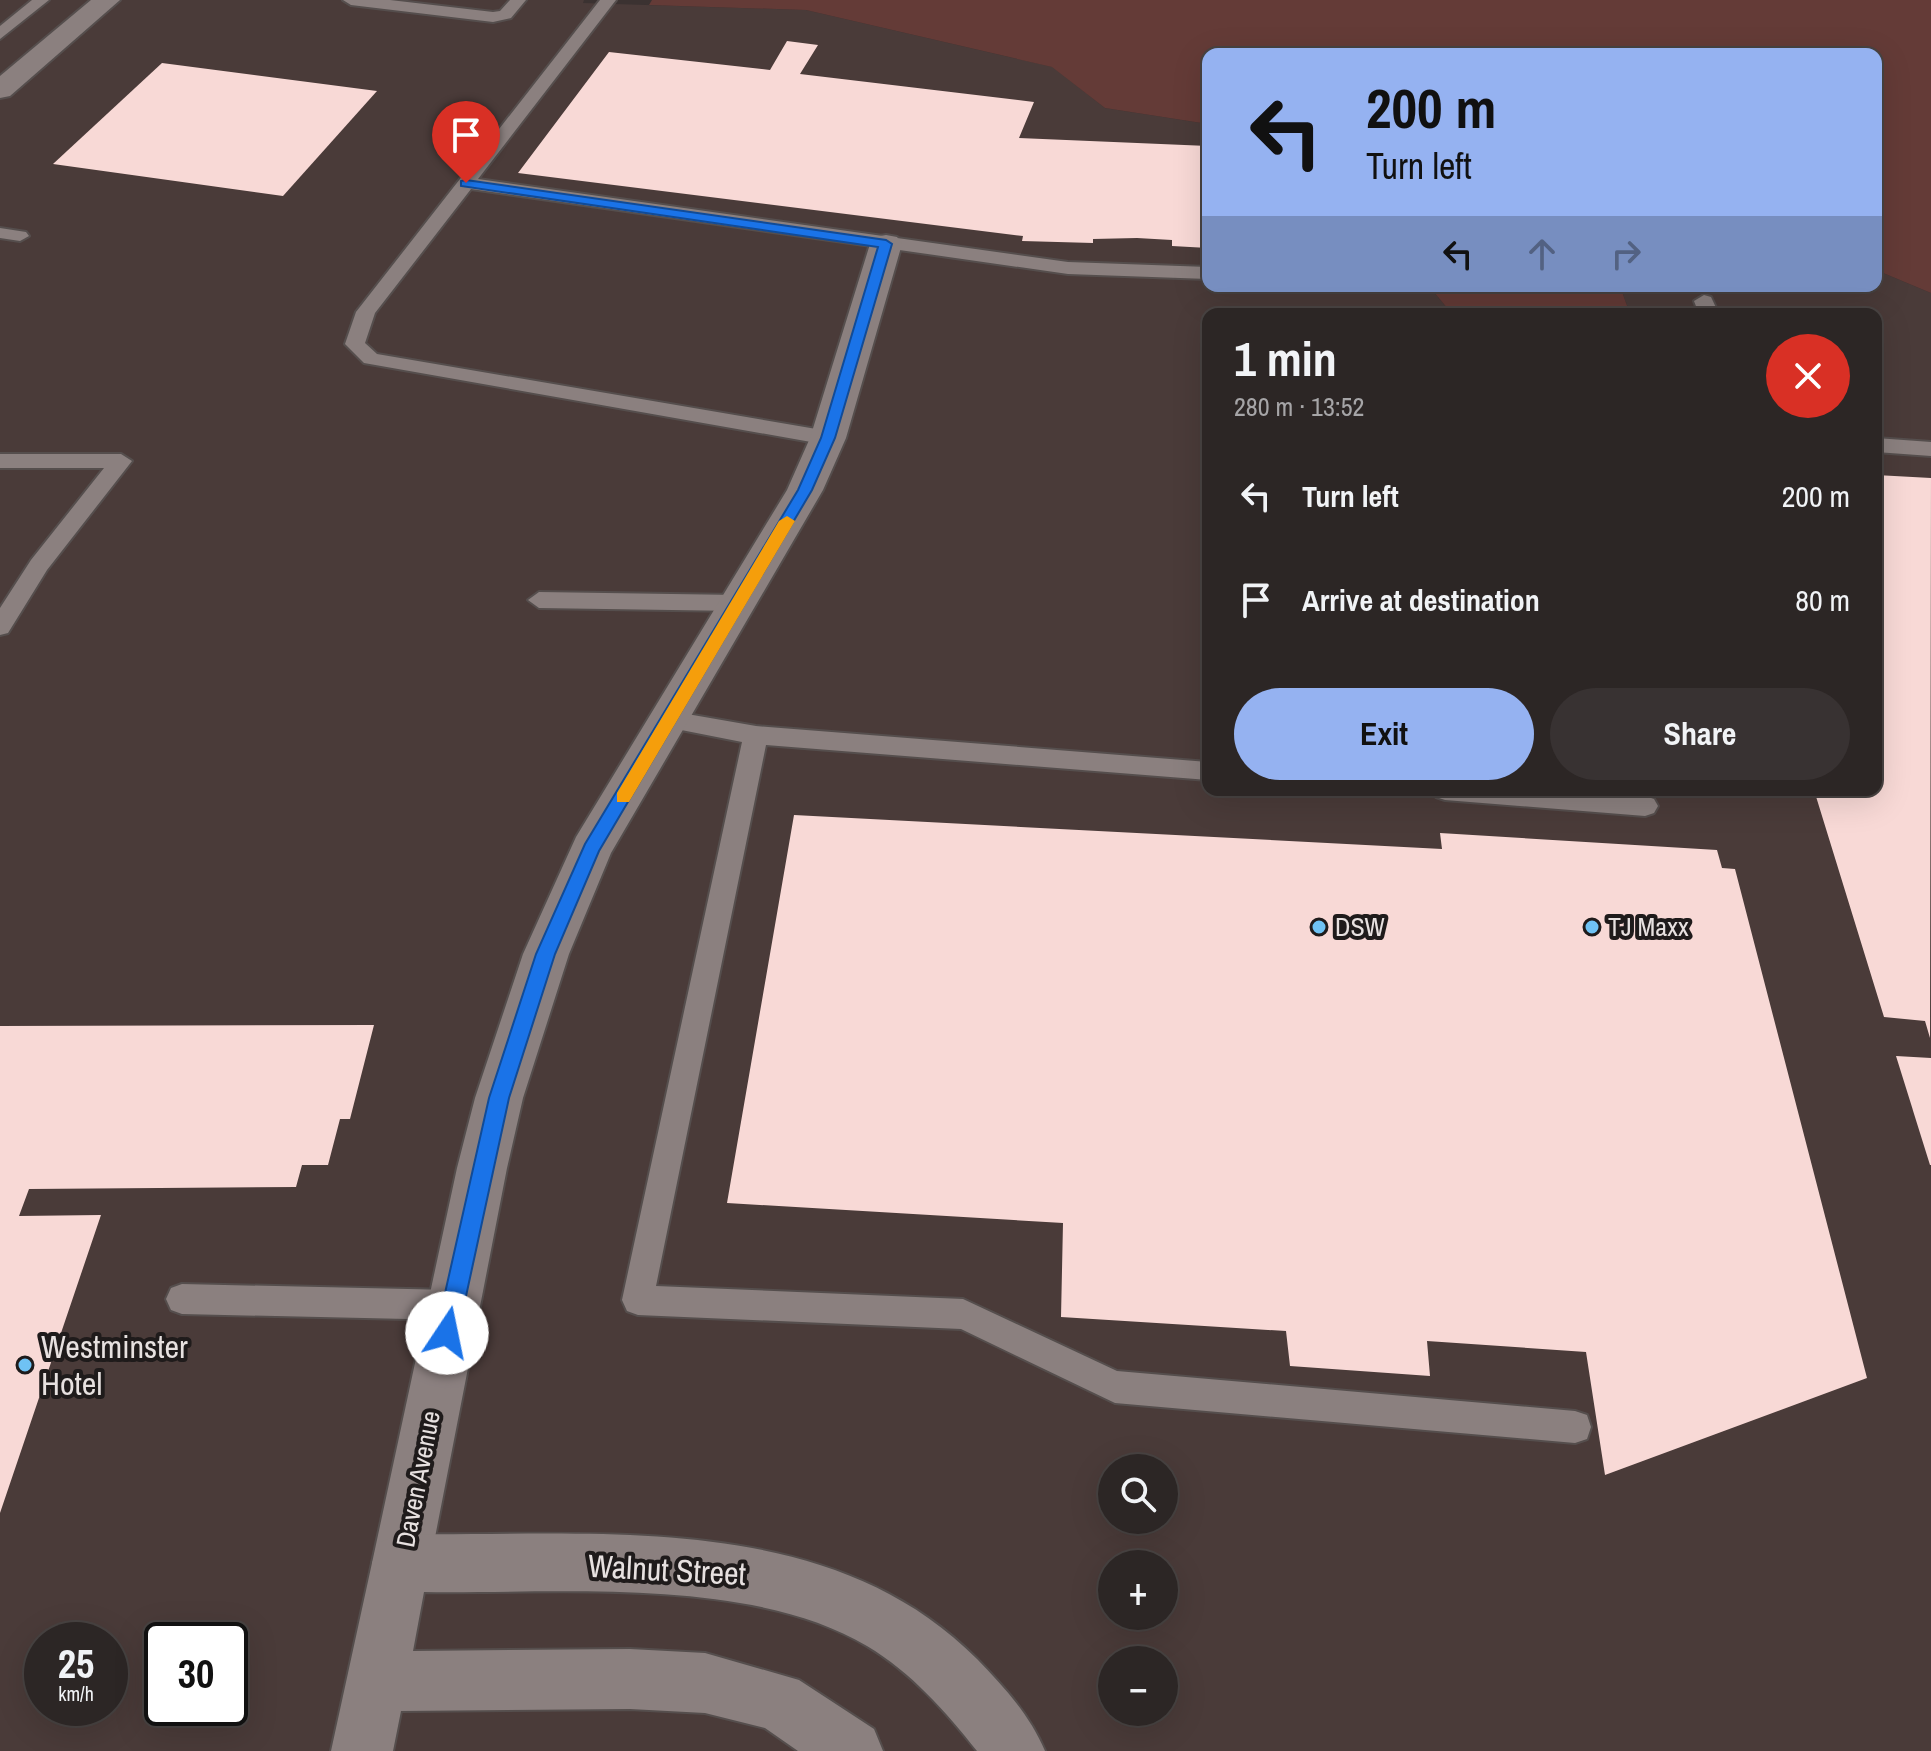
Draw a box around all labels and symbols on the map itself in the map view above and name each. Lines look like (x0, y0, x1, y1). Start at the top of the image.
pin (432, 101, 500, 183)
place label: DSW (1335, 909, 1385, 944)
place label: TJ Maxx (1608, 909, 1689, 944)
marker: DSW (1310, 918, 1328, 936)
marker: TJ Maxx (1583, 918, 1601, 936)
position arrow (405, 1291, 489, 1375)
place label: Westminster Hotel (41, 1325, 188, 1405)
marker: Westminster Hotel (16, 1356, 34, 1374)
street label: Daven Avenue (387, 1408, 448, 1550)
street label: Walnut Street (587, 1544, 747, 1595)
speed limit sign: 30 (144, 1622, 248, 1726)

